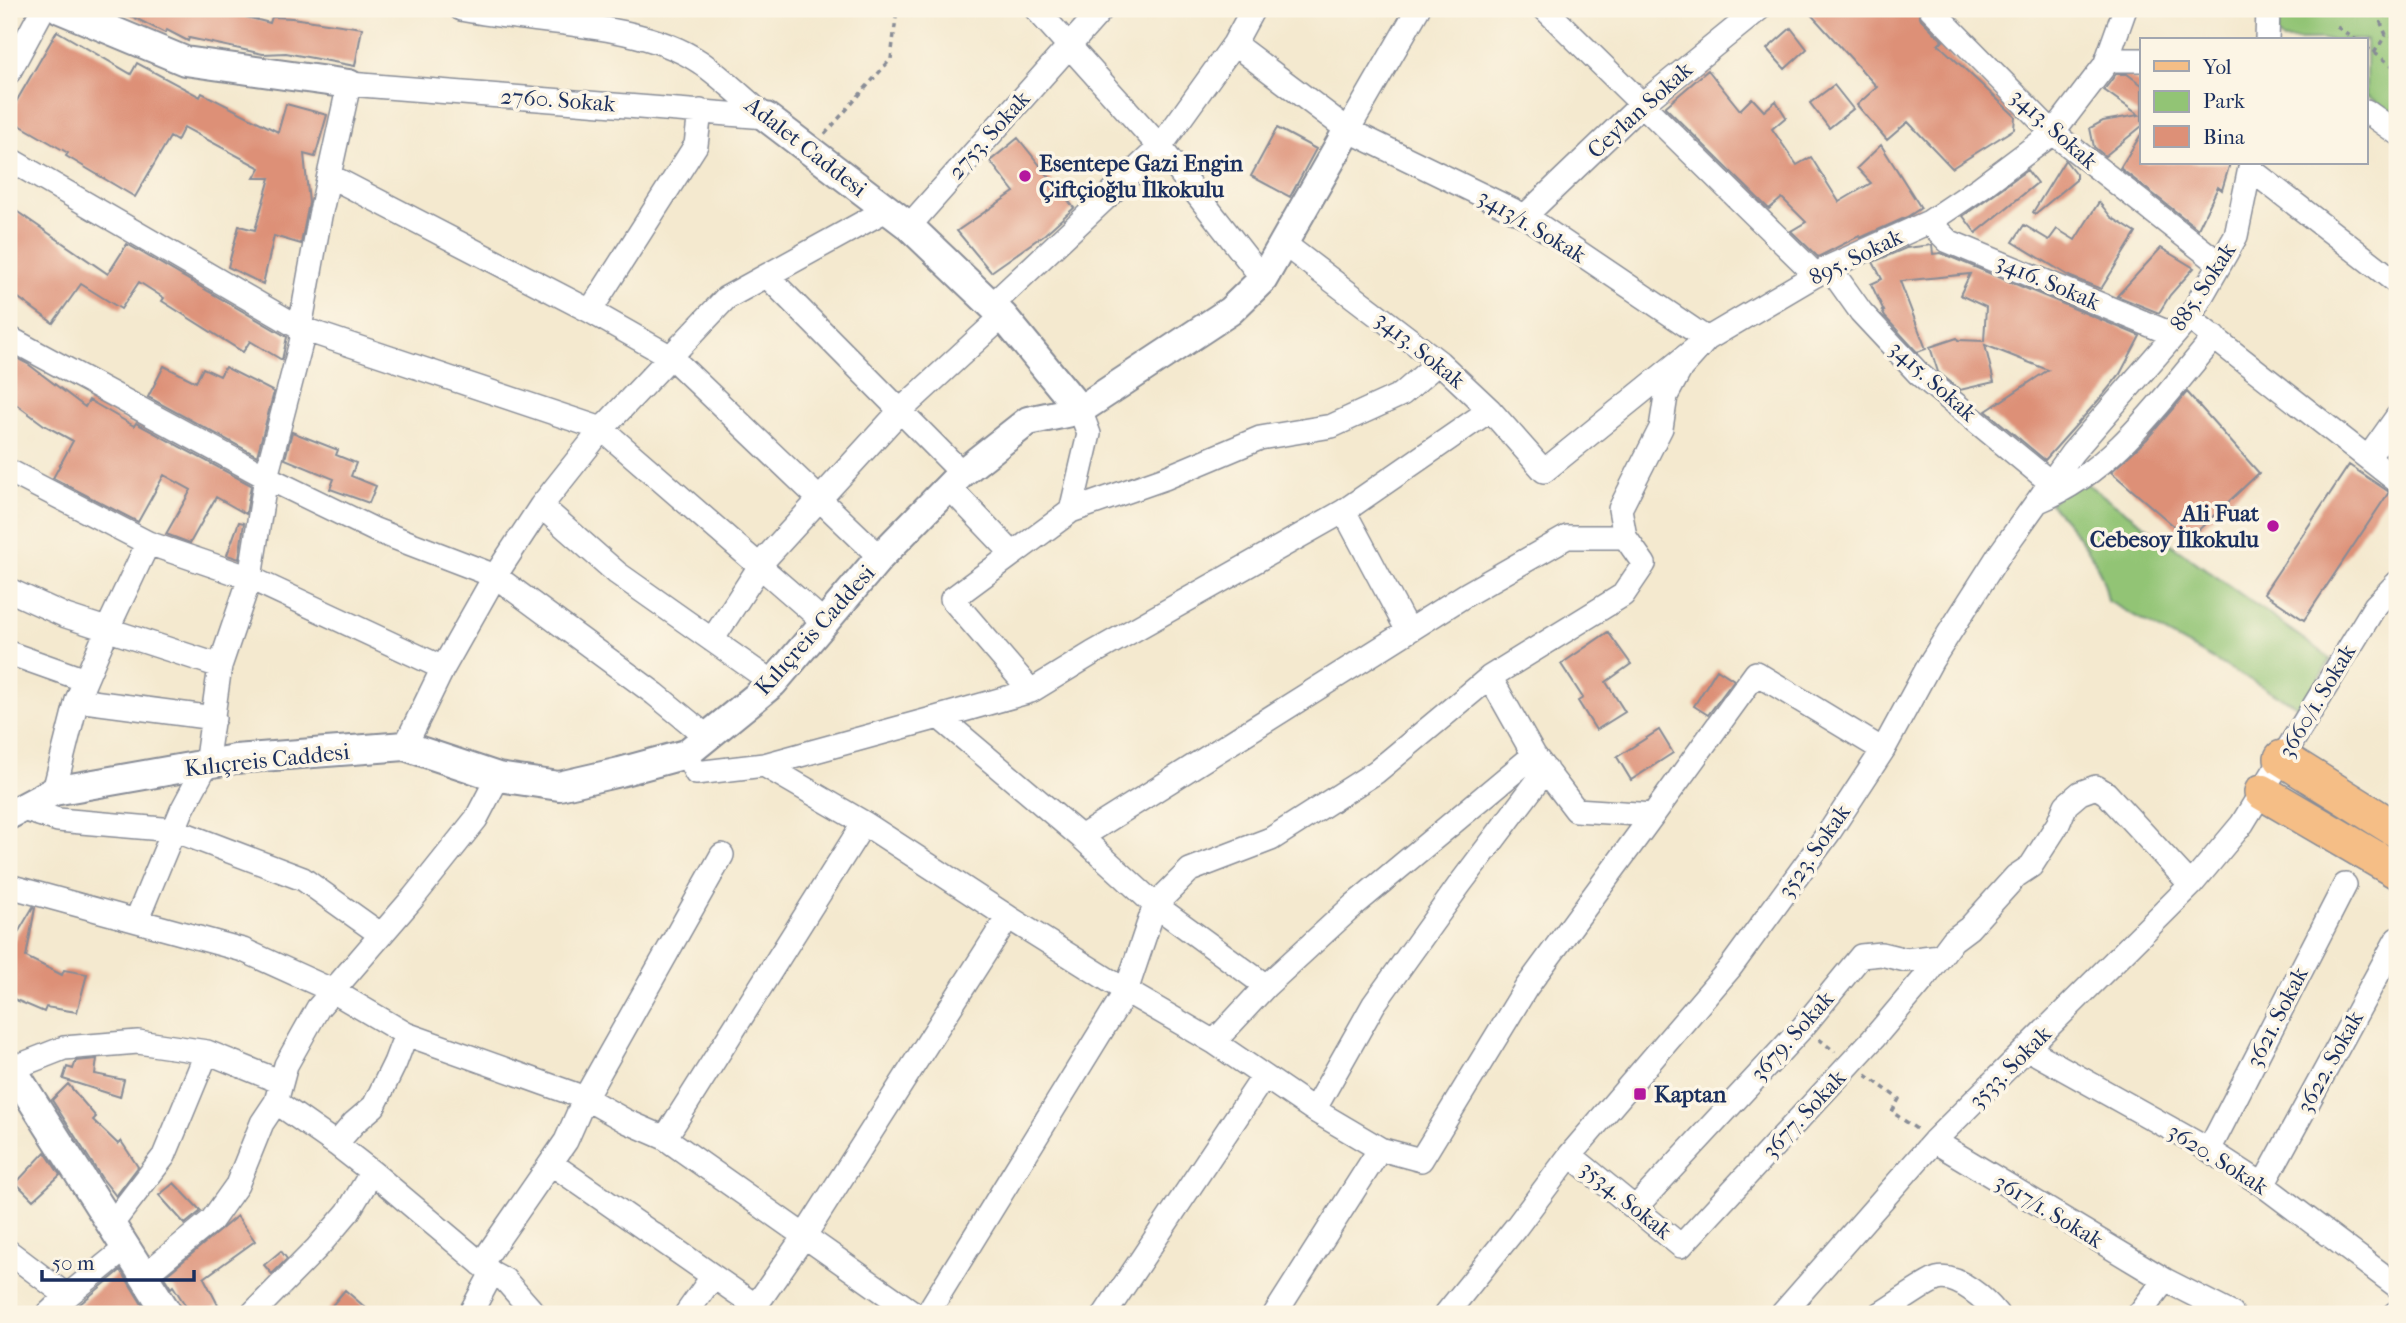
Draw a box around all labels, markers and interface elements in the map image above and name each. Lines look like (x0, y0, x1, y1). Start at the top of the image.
legend (2140, 38, 2368, 164)
street label: Ceylan Sokak (1582, 55, 1699, 164)
text: Yol (2202, 55, 2232, 79)
street label: 2760. Sokak (500, 83, 617, 118)
street label: 3413. Sokak (2005, 83, 2104, 176)
street label: 2753. Sokak (942, 84, 1036, 185)
text: Park (2203, 89, 2245, 113)
street label: Adalet Caddesi (739, 91, 872, 203)
text: Bina (2203, 125, 2245, 149)
place label: Esentepe Gazi Engin Çiftçioğlu İlkokulu (1039, 150, 1244, 204)
marker: Esentepe Gazi Engin Çiftçioğlu İlkokulu (1017, 168, 1033, 184)
street label: 3413/1. Sokak (1473, 183, 1592, 269)
street label: 895. Sokak (1805, 222, 1908, 291)
street label: 885. Sokak (2164, 237, 2242, 336)
street label: 3416. Sokak (1992, 248, 2105, 316)
street label: 3413. Sokak (1370, 306, 1471, 395)
street label: 3415. Sokak (1884, 335, 1983, 428)
place label: Ali Fuat Cebesoy İlkokulu (2090, 500, 2260, 553)
marker: Ali Fuat Cebesoy İlkokulu (2265, 518, 2281, 534)
street label: Kılıçreis Caddesi (749, 559, 881, 701)
street label: 3660/1. Sokak (2273, 638, 2362, 763)
street label: Kılıçreis Caddesi (183, 738, 351, 782)
street label: 3523. Sokak (1772, 798, 1857, 903)
street label: 3621. Sokak (2240, 961, 2314, 1072)
street label: 3679. Sokak (1745, 985, 1840, 1087)
street label: 3622. Sokak (2291, 1005, 2370, 1118)
street label: 3533. Sokak (1963, 1019, 2058, 1114)
street label: 3677. Sokak (1756, 1064, 1852, 1164)
place label: Kaptan (1654, 1081, 1727, 1108)
marker: Kaptan (1632, 1086, 1648, 1102)
street label: 3620. Sokak (2163, 1117, 2274, 1201)
street label: 3534. Sokak (1575, 1155, 1678, 1246)
street label: 3617/1. Sokak (1990, 1168, 2109, 1254)
scale bar (42, 1239, 194, 1283)
text: 50 m (52, 1251, 95, 1275)

